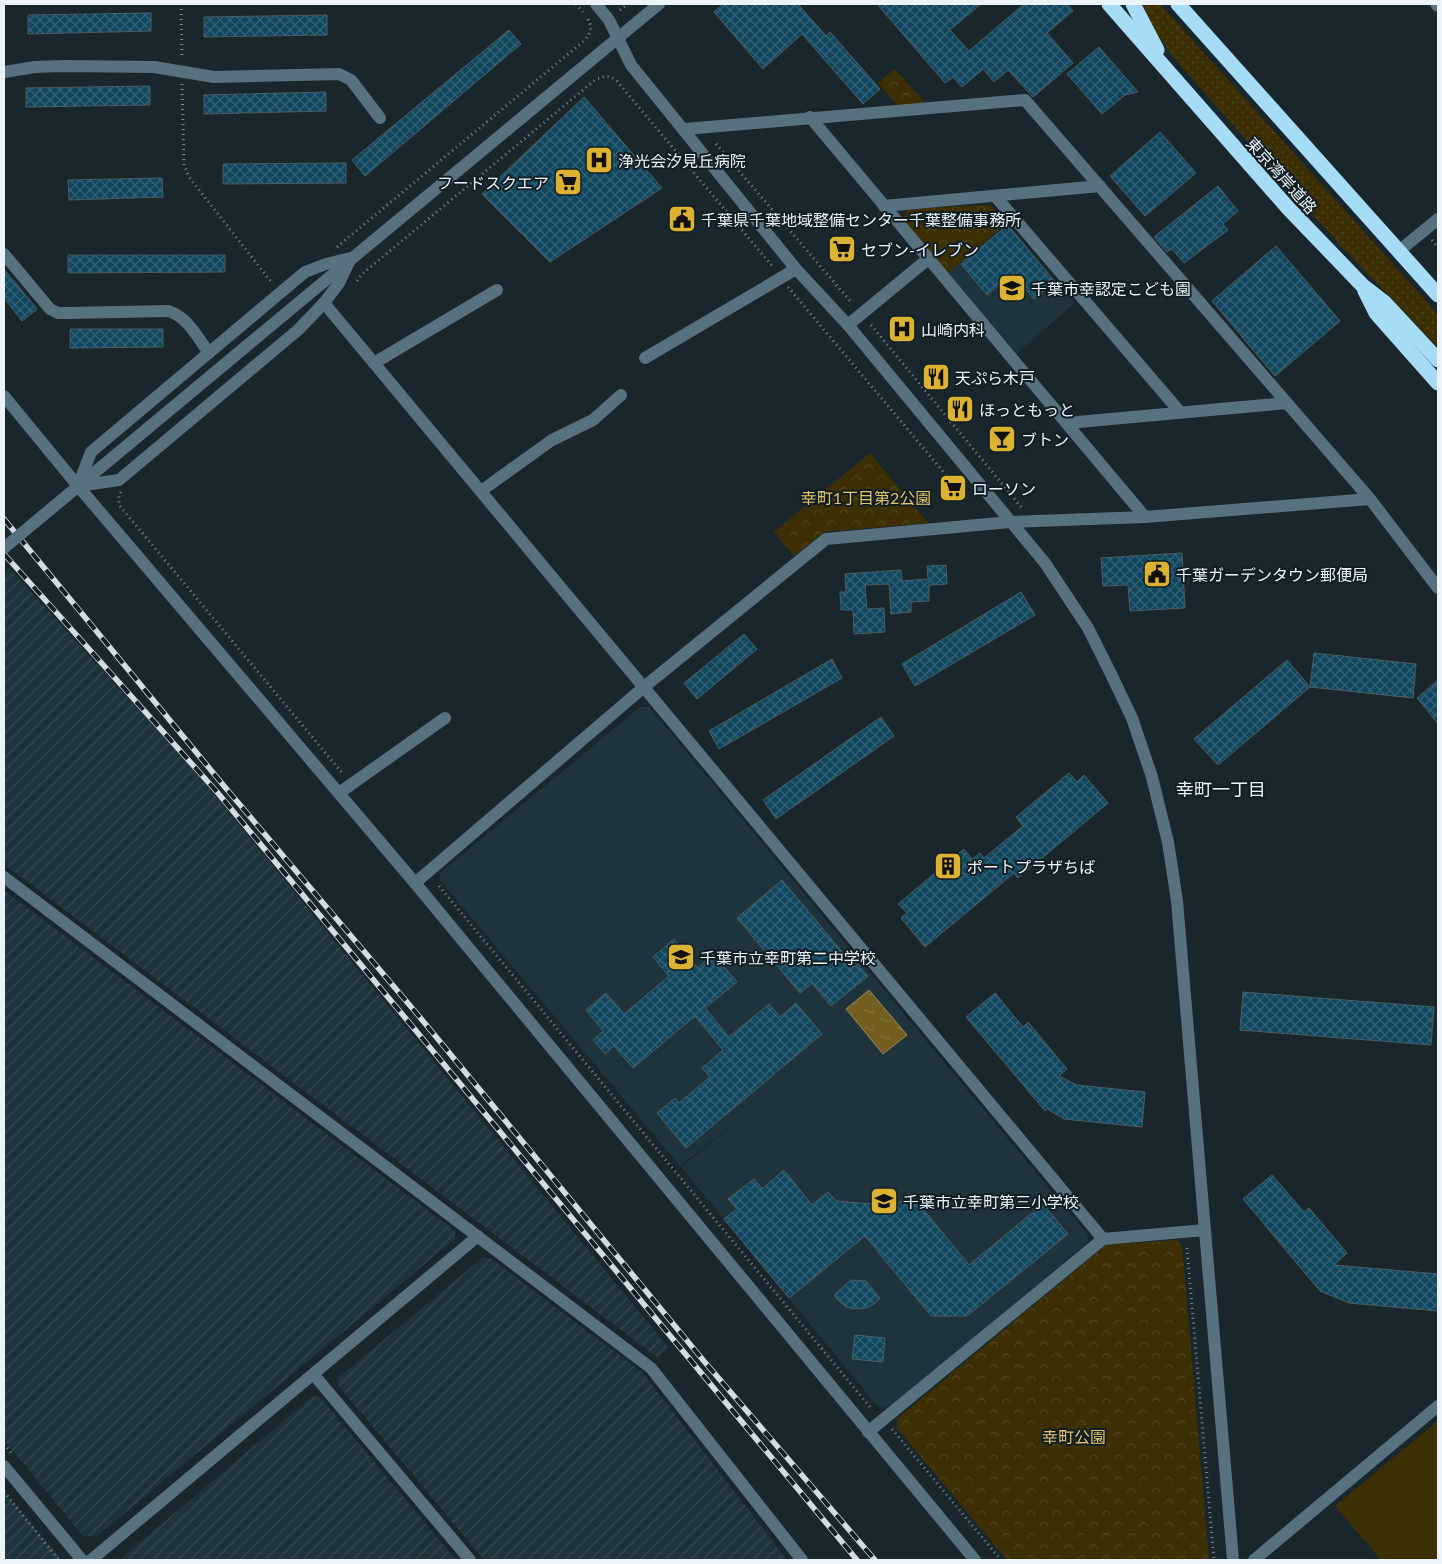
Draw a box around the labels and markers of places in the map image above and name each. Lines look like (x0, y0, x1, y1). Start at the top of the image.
hospital icon: 浄光会汐見丘病院 (584, 145, 614, 175)
place label: 浄光会汐見丘病院 (618, 151, 746, 170)
supermarket icon: フードスクエア (553, 167, 583, 197)
place label: フードスクエア (437, 173, 549, 192)
public building icon: 千葉県千葉地域整備センター千葉整備事務所 (667, 204, 697, 234)
place label: 千葉県千葉地域整備センター千葉整備事務所 (701, 210, 1021, 229)
supermarket icon: セブン-イレブン (827, 234, 857, 264)
place label: セブン-イレブン (861, 240, 979, 259)
school or university icon: 千葉市幸認定こども園 (997, 273, 1027, 303)
place label: 千葉市幸認定こども園 (1031, 279, 1191, 298)
hospital icon: 山崎内科 (887, 314, 917, 344)
place label: 山崎内科 (921, 320, 985, 339)
restaurant icon: 天ぷら木戸 (921, 362, 951, 392)
place label: 天ぷら木戸 (955, 368, 1035, 387)
restaurant icon: ほっともっと (945, 394, 975, 424)
place label: ほっともっと (979, 400, 1075, 419)
bar icon: ブトン (987, 424, 1017, 454)
place label: ブトン (1021, 430, 1069, 449)
supermarket icon: ローソン (938, 473, 968, 503)
place label: ローソン (972, 479, 1036, 498)
public building icon: 千葉ガーデンタウン郵便局 (1142, 559, 1172, 589)
place label: 千葉ガーデンタウン郵便局 (1176, 565, 1368, 584)
building icon: ポートプラザちば (933, 851, 963, 881)
place label: ポートプラザちば (967, 857, 1095, 876)
school or university icon: 千葉市立幸町第二中学校 (666, 942, 696, 972)
place label: 千葉市立幸町第二中学校 (700, 948, 876, 967)
school or university icon: 千葉市立幸町第三小学校 (869, 1186, 899, 1216)
place label: 千葉市立幸町第三小学校 (903, 1192, 1079, 1211)

